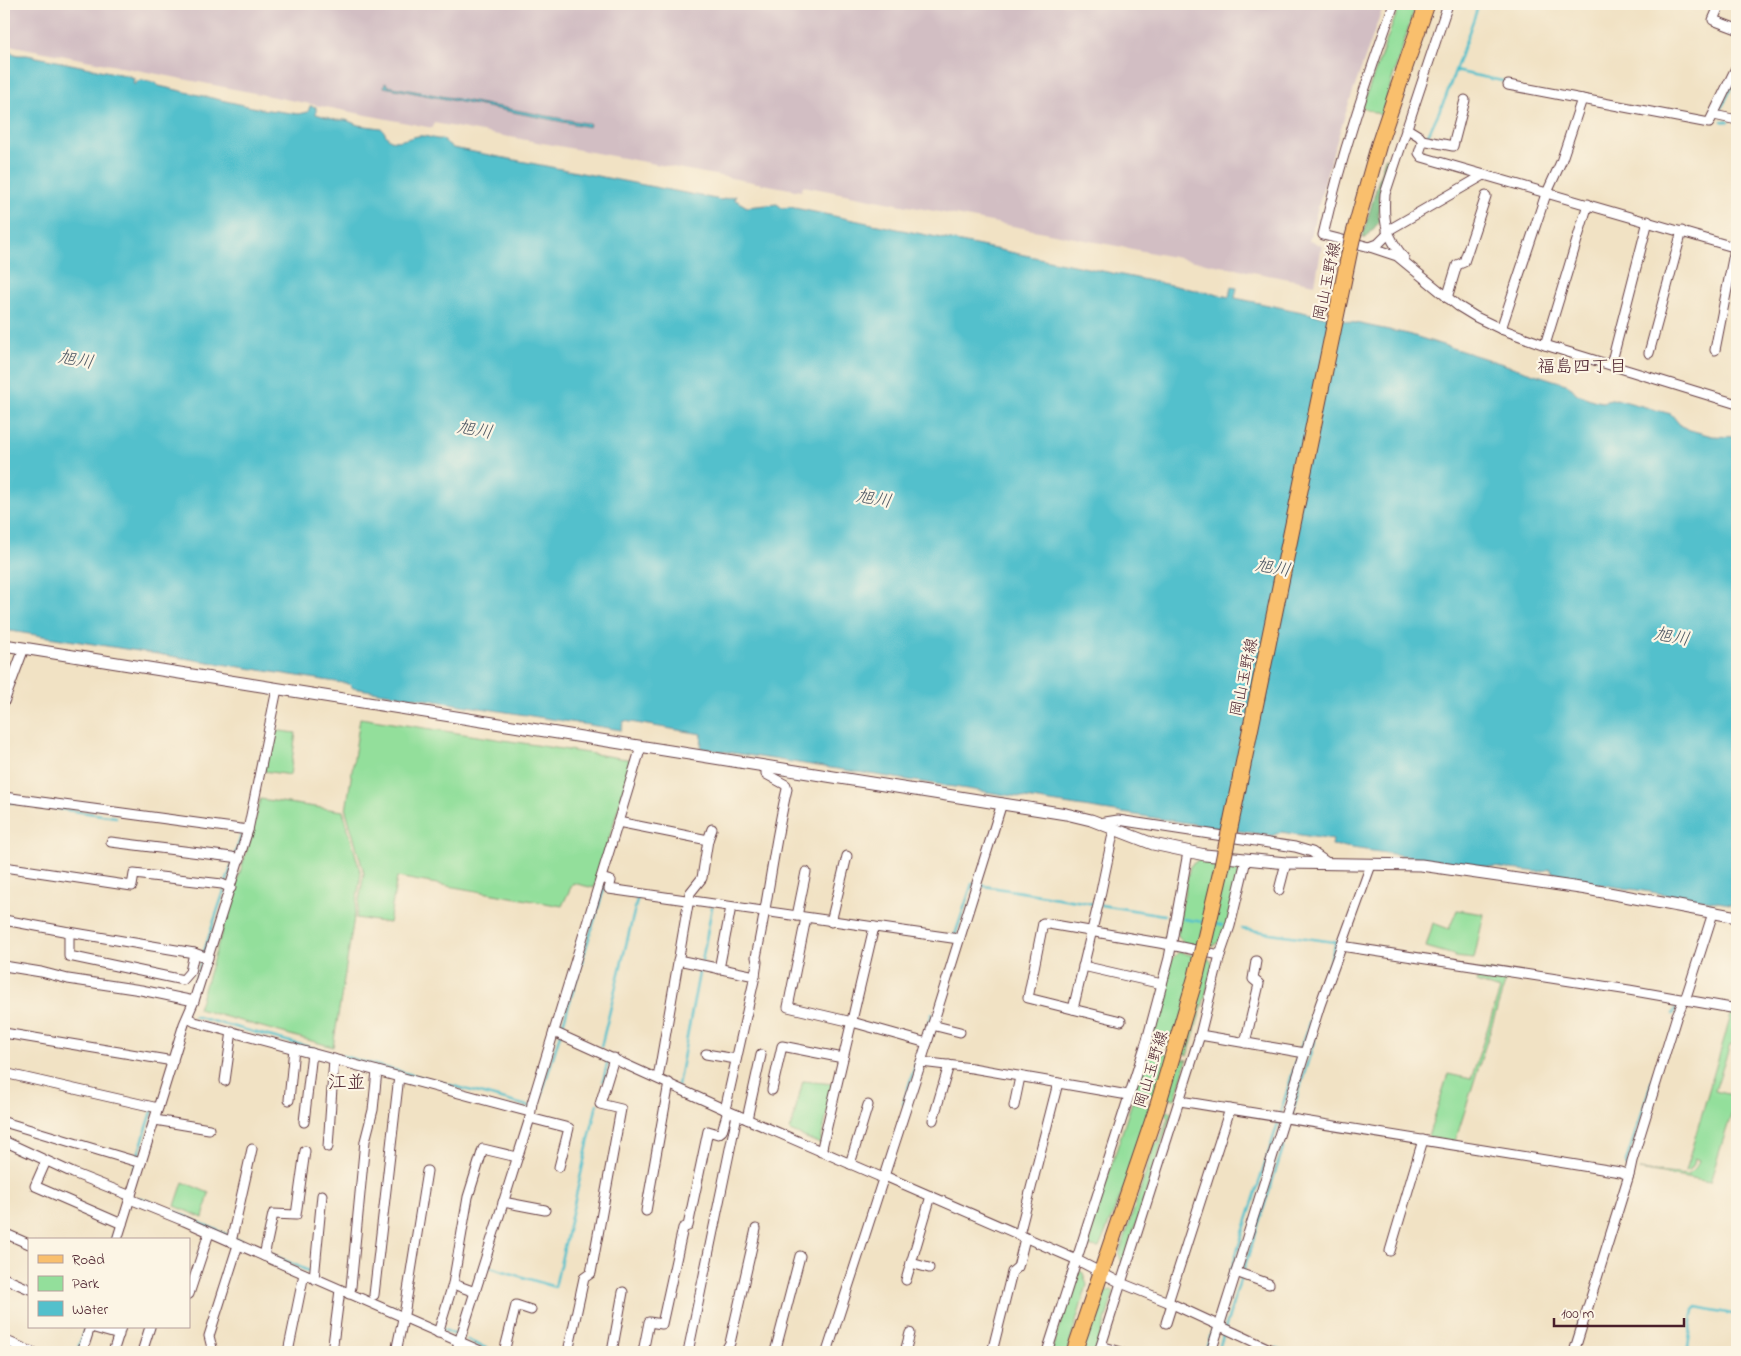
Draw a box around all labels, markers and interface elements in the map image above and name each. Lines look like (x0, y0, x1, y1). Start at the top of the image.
street label: 岡山玉野線 (1308, 240, 1348, 323)
water label: 旭川 (56, 345, 96, 377)
district label: 福島四丁目 (1537, 355, 1627, 381)
water label: 旭川 (455, 415, 495, 447)
water label: 旭川 (854, 484, 894, 516)
water label: 旭川 (1253, 553, 1293, 585)
water label: 旭川 (1652, 622, 1692, 654)
street label: 岡山玉野線 (1225, 636, 1265, 719)
street label: 岡山玉野線 (1129, 1028, 1175, 1111)
district label: 江並 (328, 1070, 366, 1097)
legend (28, 1238, 190, 1328)
text: Road (72, 1249, 105, 1271)
text: Park (72, 1273, 100, 1295)
scale bar (1554, 1296, 1684, 1328)
text: Water (72, 1299, 108, 1321)
text: 100 m (1561, 1303, 1594, 1325)

